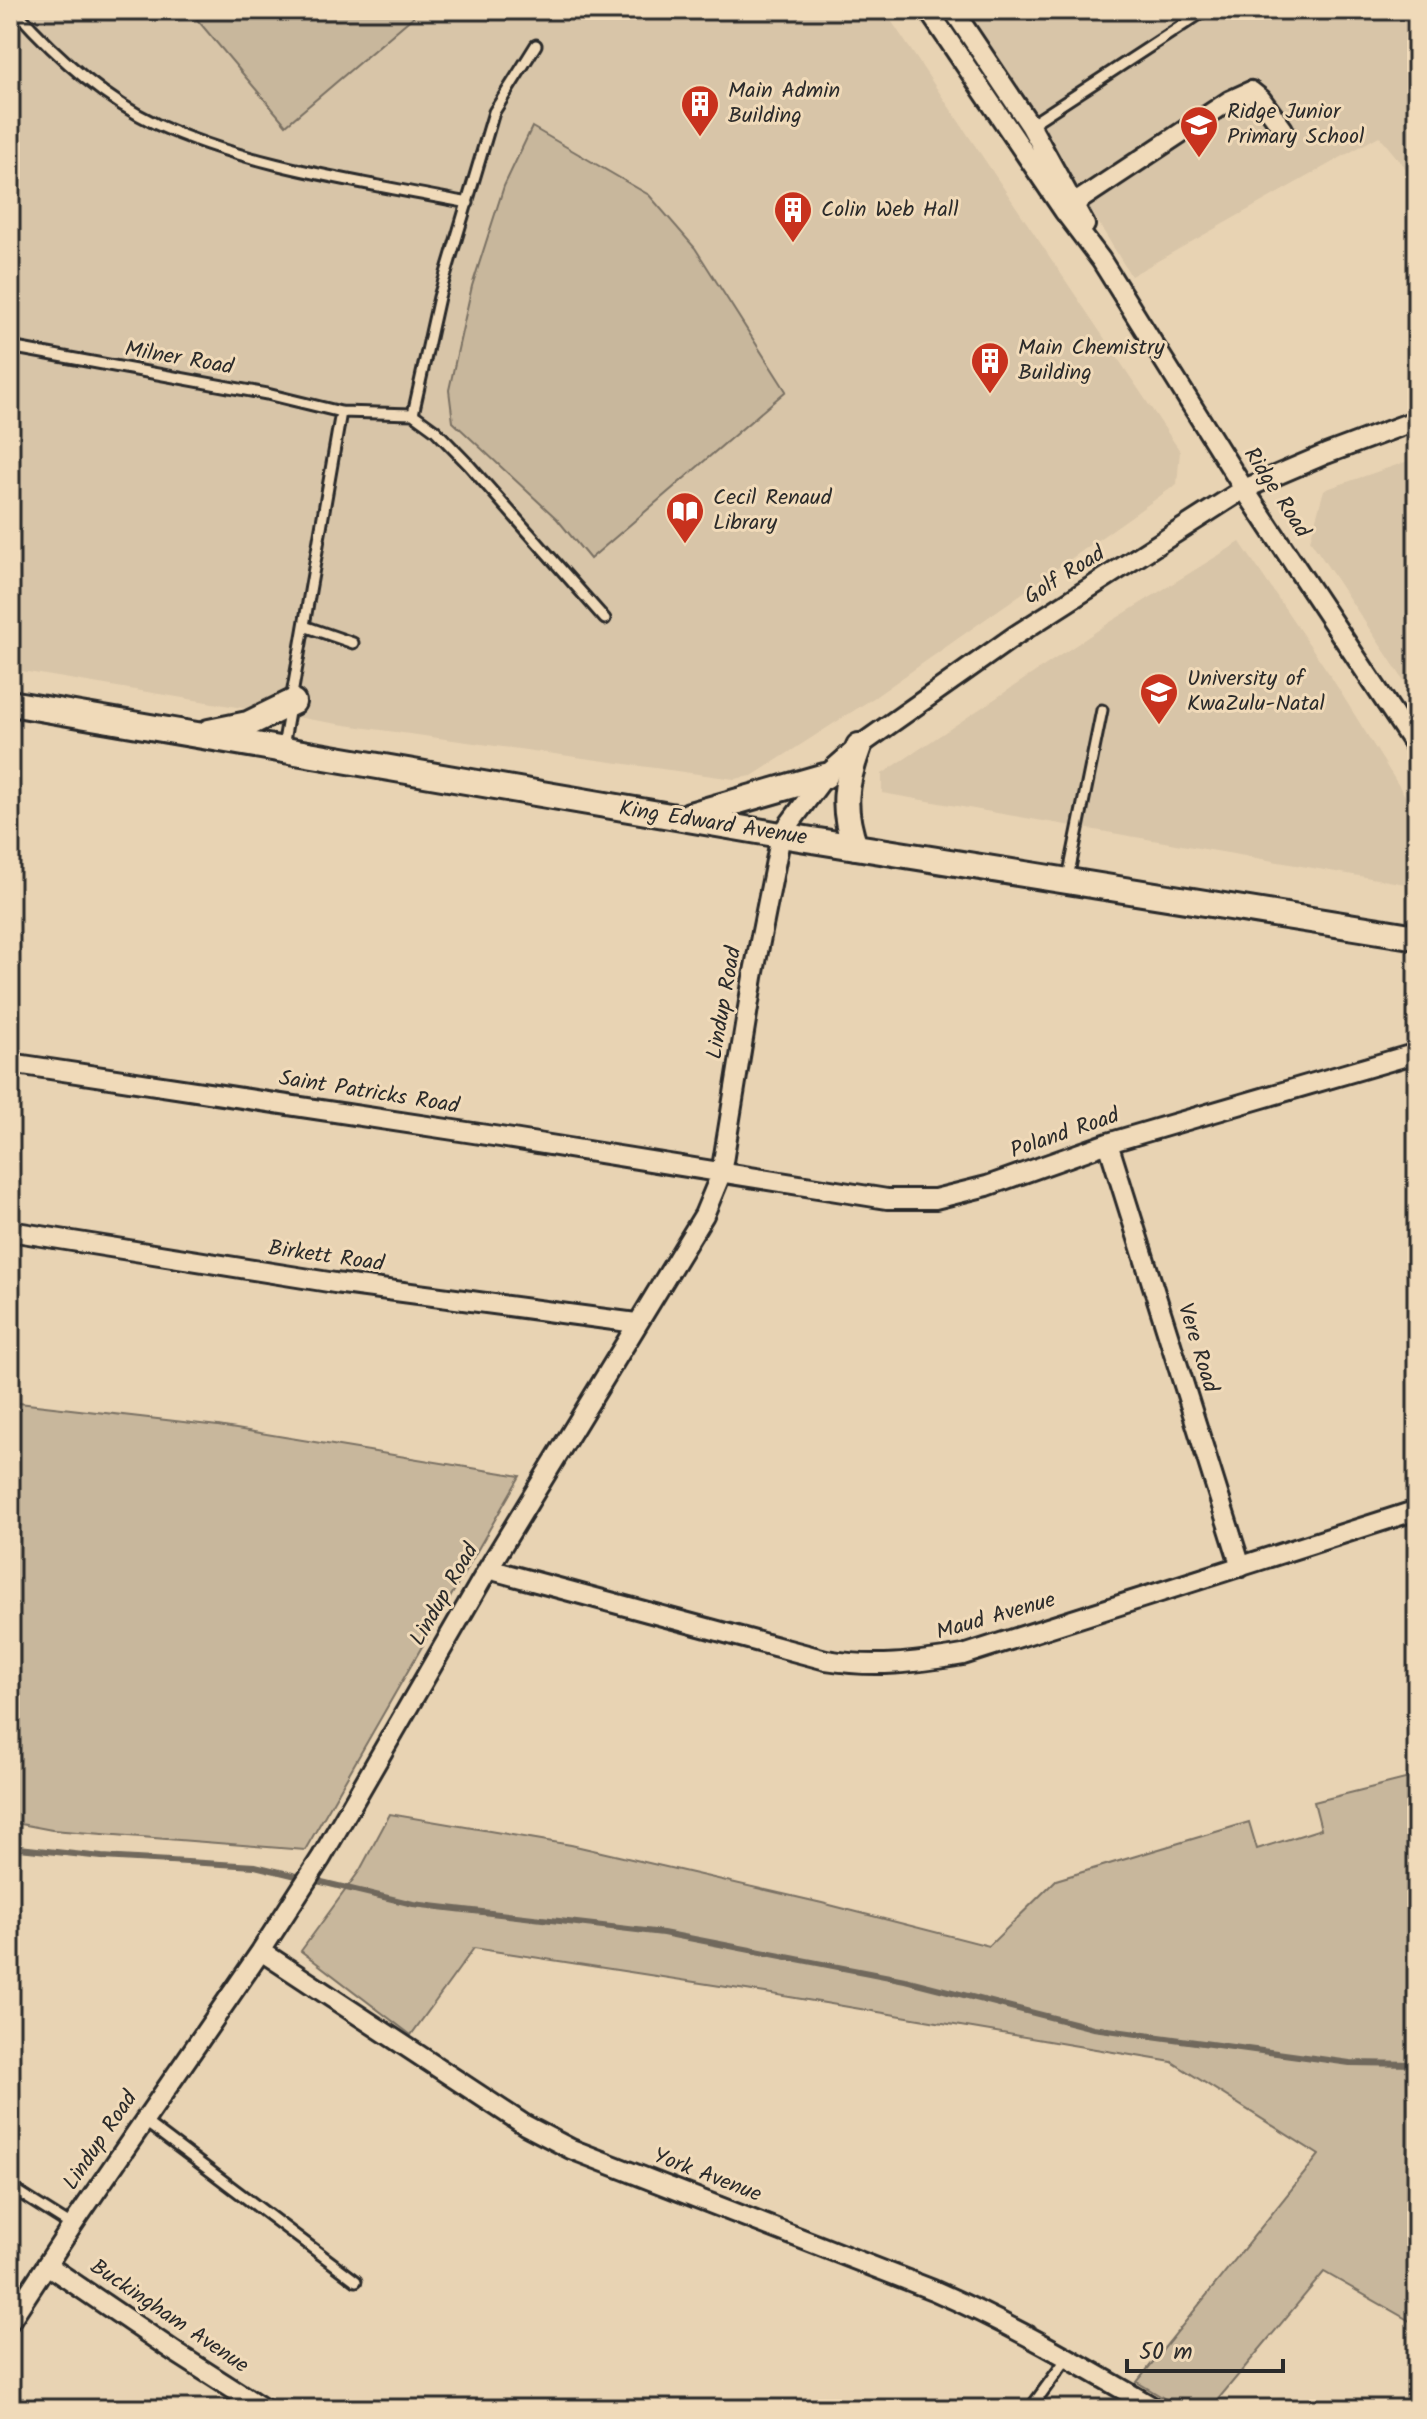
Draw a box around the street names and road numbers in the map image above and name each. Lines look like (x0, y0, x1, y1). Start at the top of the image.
street label: Milner Road (122, 332, 237, 386)
street label: Ridge Road (1233, 441, 1319, 546)
street label: Golf Road (1018, 537, 1113, 615)
street label: King Edward Avenue (616, 792, 810, 856)
street label: Lindup Road (698, 943, 752, 1062)
street label: Saint Patricks Road (276, 1061, 463, 1125)
street label: Poland Road (1006, 1099, 1125, 1169)
street label: Birkett Road (266, 1232, 387, 1283)
street label: Vere Road (1167, 1299, 1227, 1398)
street label: Lindup Road (401, 1536, 489, 1653)
street label: Maud Avenue (932, 1583, 1060, 1651)
street label: Lindup Road (55, 2083, 148, 2198)
street label: York Avenue (648, 2139, 766, 2213)
street label: Buckingham Avenue (82, 2251, 256, 2383)

